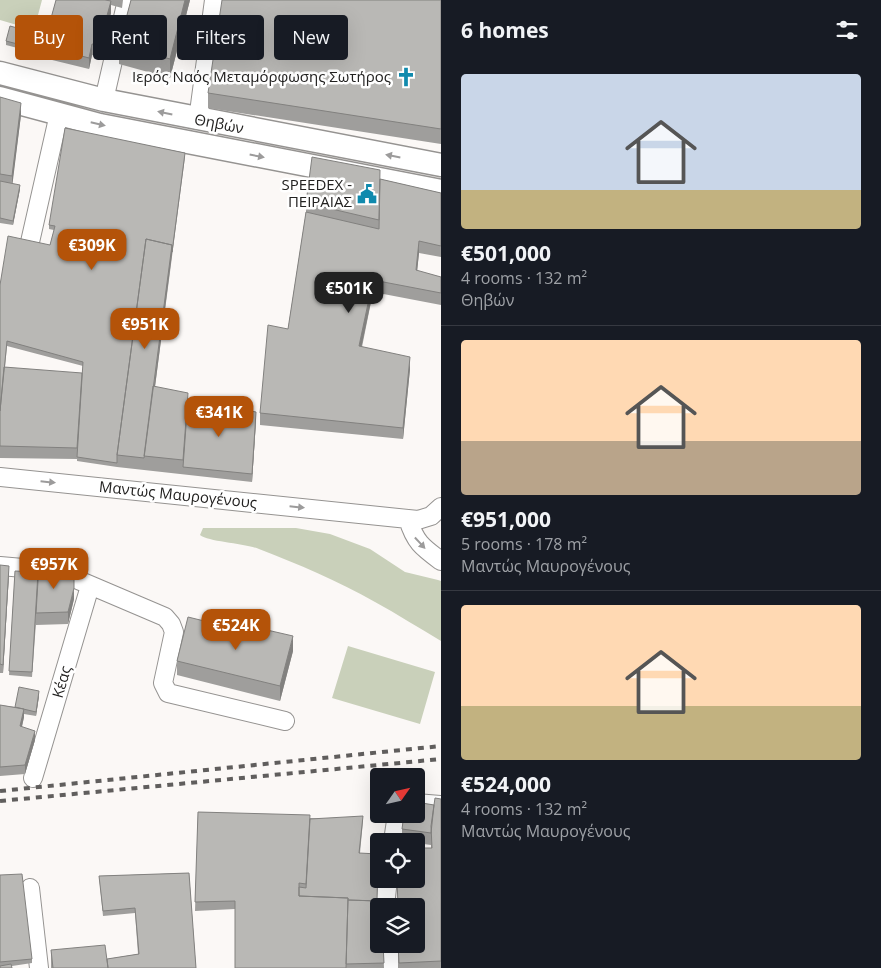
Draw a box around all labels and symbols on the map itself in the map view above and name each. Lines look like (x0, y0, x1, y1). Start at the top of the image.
place label: Ιερός Ναός Μεταμόρφωσης Σωτήρος (132, 66, 391, 86)
church icon: Ιερός Ναός Μεταμόρφωσης Σωτήρος (395, 66, 417, 88)
one-way arrow (156, 108, 172, 116)
street label: Θηβών (193, 108, 246, 138)
one-way arrow (90, 120, 105, 128)
one-way arrow (250, 152, 266, 160)
one-way arrow (385, 152, 401, 160)
place label: SPEEDEX - ΠΕΙΡΑΙΑΣ (281, 174, 353, 211)
public building icon: SPEEDEX - ΠΕΙΡΑΙΑΣ (356, 183, 378, 205)
pin: €309K (57, 228, 127, 271)
pin: €501K (314, 272, 384, 314)
pin: €951K (110, 308, 180, 350)
pin: €341K (184, 396, 254, 438)
street label: Μαντώς Μαυρογένους (98, 476, 258, 512)
one-way arrow (41, 478, 57, 486)
one-way arrow (289, 504, 305, 512)
one-way arrow (414, 537, 426, 549)
pin: €957K (19, 548, 89, 590)
pin: €524K (201, 608, 271, 651)
street label: Κέας (47, 663, 75, 700)
north arrow (370, 768, 425, 822)

